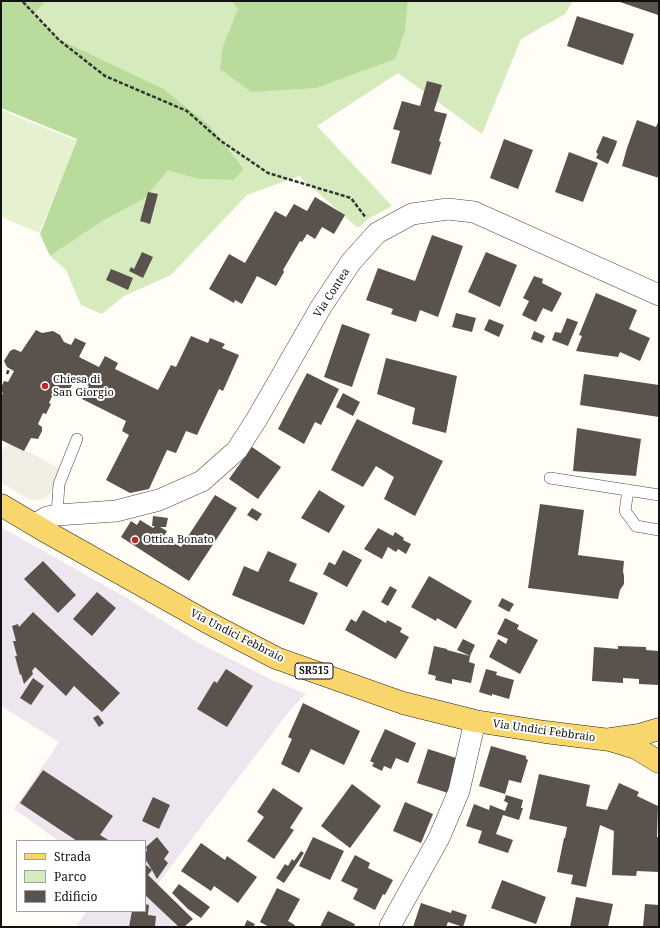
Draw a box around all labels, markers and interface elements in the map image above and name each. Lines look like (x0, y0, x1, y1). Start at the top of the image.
street label: Via Contea (311, 266, 353, 320)
place label: Chiesa di San Giorgio (53, 373, 114, 399)
marker: Chiesa di San Giorgio (40, 381, 50, 391)
place label: Ottica Bonato (143, 533, 214, 547)
marker: Ottica Bonato (130, 535, 140, 545)
street label: Via Undici Febbraio (188, 607, 286, 665)
road number: SR515 (295, 663, 333, 679)
street label: Via Undici Febbraio (492, 717, 596, 745)
legend (16, 840, 146, 912)
text: Strada (54, 848, 91, 865)
text: Parco (54, 868, 86, 885)
text: Edificio (54, 888, 97, 905)

